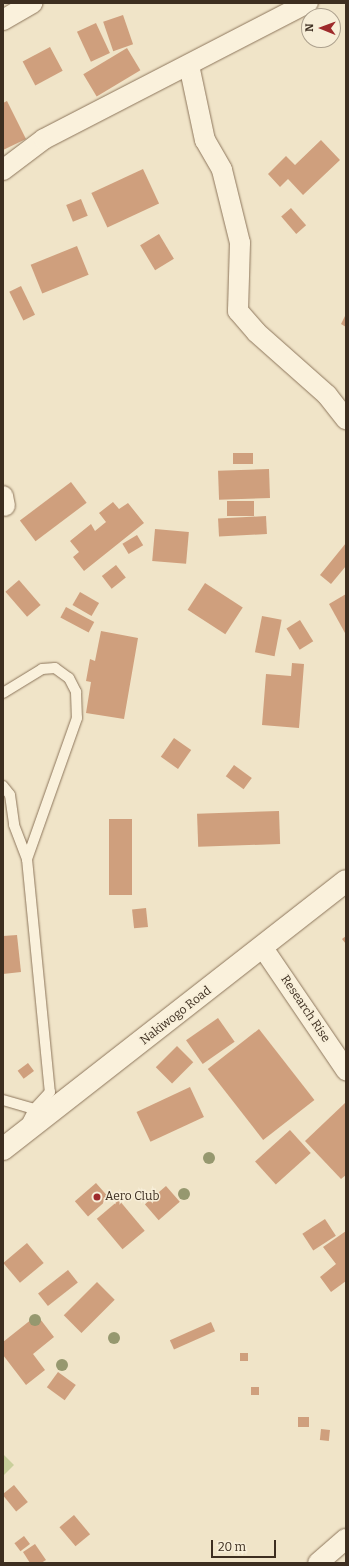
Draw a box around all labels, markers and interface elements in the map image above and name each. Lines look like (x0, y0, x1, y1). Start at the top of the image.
north arrow (301, 8, 341, 48)
text: N (303, 23, 316, 32)
street label: Research Rise (277, 973, 333, 1045)
street label: Nakiwogo Road (138, 984, 214, 1048)
place label: Aero Club (105, 1190, 159, 1204)
marker: Aero Club (92, 1192, 102, 1202)
scale bar (213, 1532, 278, 1558)
text: 20 m (218, 1540, 246, 1554)

